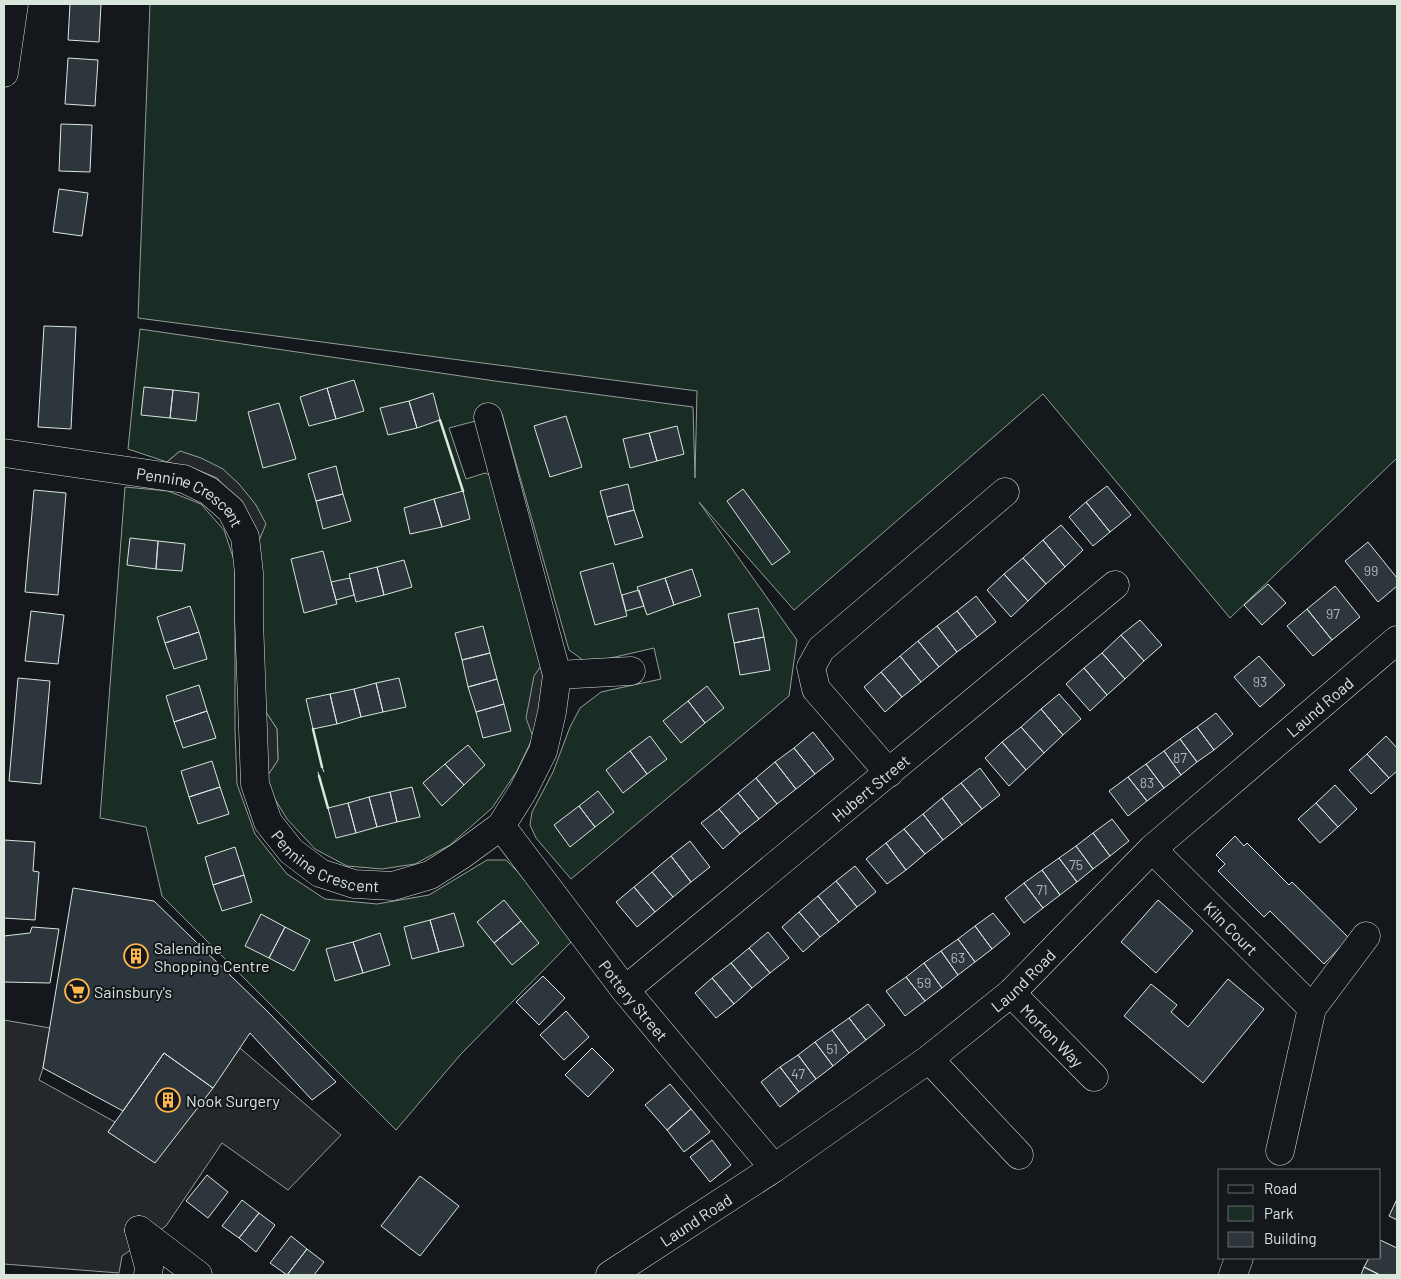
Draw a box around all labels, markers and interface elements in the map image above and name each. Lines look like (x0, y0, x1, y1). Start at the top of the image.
street label: Pennine Crescent (135, 463, 247, 530)
house number: 99 (1364, 562, 1378, 579)
house number: 97 (1326, 605, 1340, 622)
house number: 93 (1253, 673, 1267, 690)
street label: Laund Road (1282, 673, 1357, 740)
house number: 87 (1173, 749, 1187, 766)
street label: Hubert Street (827, 750, 913, 825)
house number: 83 (1140, 774, 1154, 791)
street label: Pennine Crescent (268, 826, 380, 895)
house number: 75 (1069, 856, 1083, 873)
house number: 71 (1036, 881, 1048, 898)
street label: Kiln Court (1201, 897, 1262, 959)
place label: Salendine Shopping Centre (154, 938, 270, 975)
building icon: Salendine Shopping Centre (123, 943, 149, 969)
street label: Laund Road (987, 945, 1059, 1015)
house number: 63 (951, 949, 965, 966)
street label: Pottery Street (596, 956, 672, 1044)
house number: 59 (917, 974, 931, 991)
supermarket icon: Sainsbury's (64, 978, 90, 1004)
place label: Sainsbury's (94, 982, 172, 1001)
street label: Morton Way (1017, 999, 1088, 1071)
house number: 51 (826, 1040, 838, 1057)
house number: 47 (791, 1065, 805, 1082)
building icon: Nook Surgery (155, 1087, 181, 1113)
place label: Nook Surgery (186, 1091, 280, 1110)
legend (1218, 1169, 1381, 1259)
text: Road (1264, 1179, 1297, 1197)
street label: Laund Road (656, 1189, 735, 1250)
text: Park (1264, 1204, 1294, 1222)
text: Building (1264, 1229, 1317, 1247)

